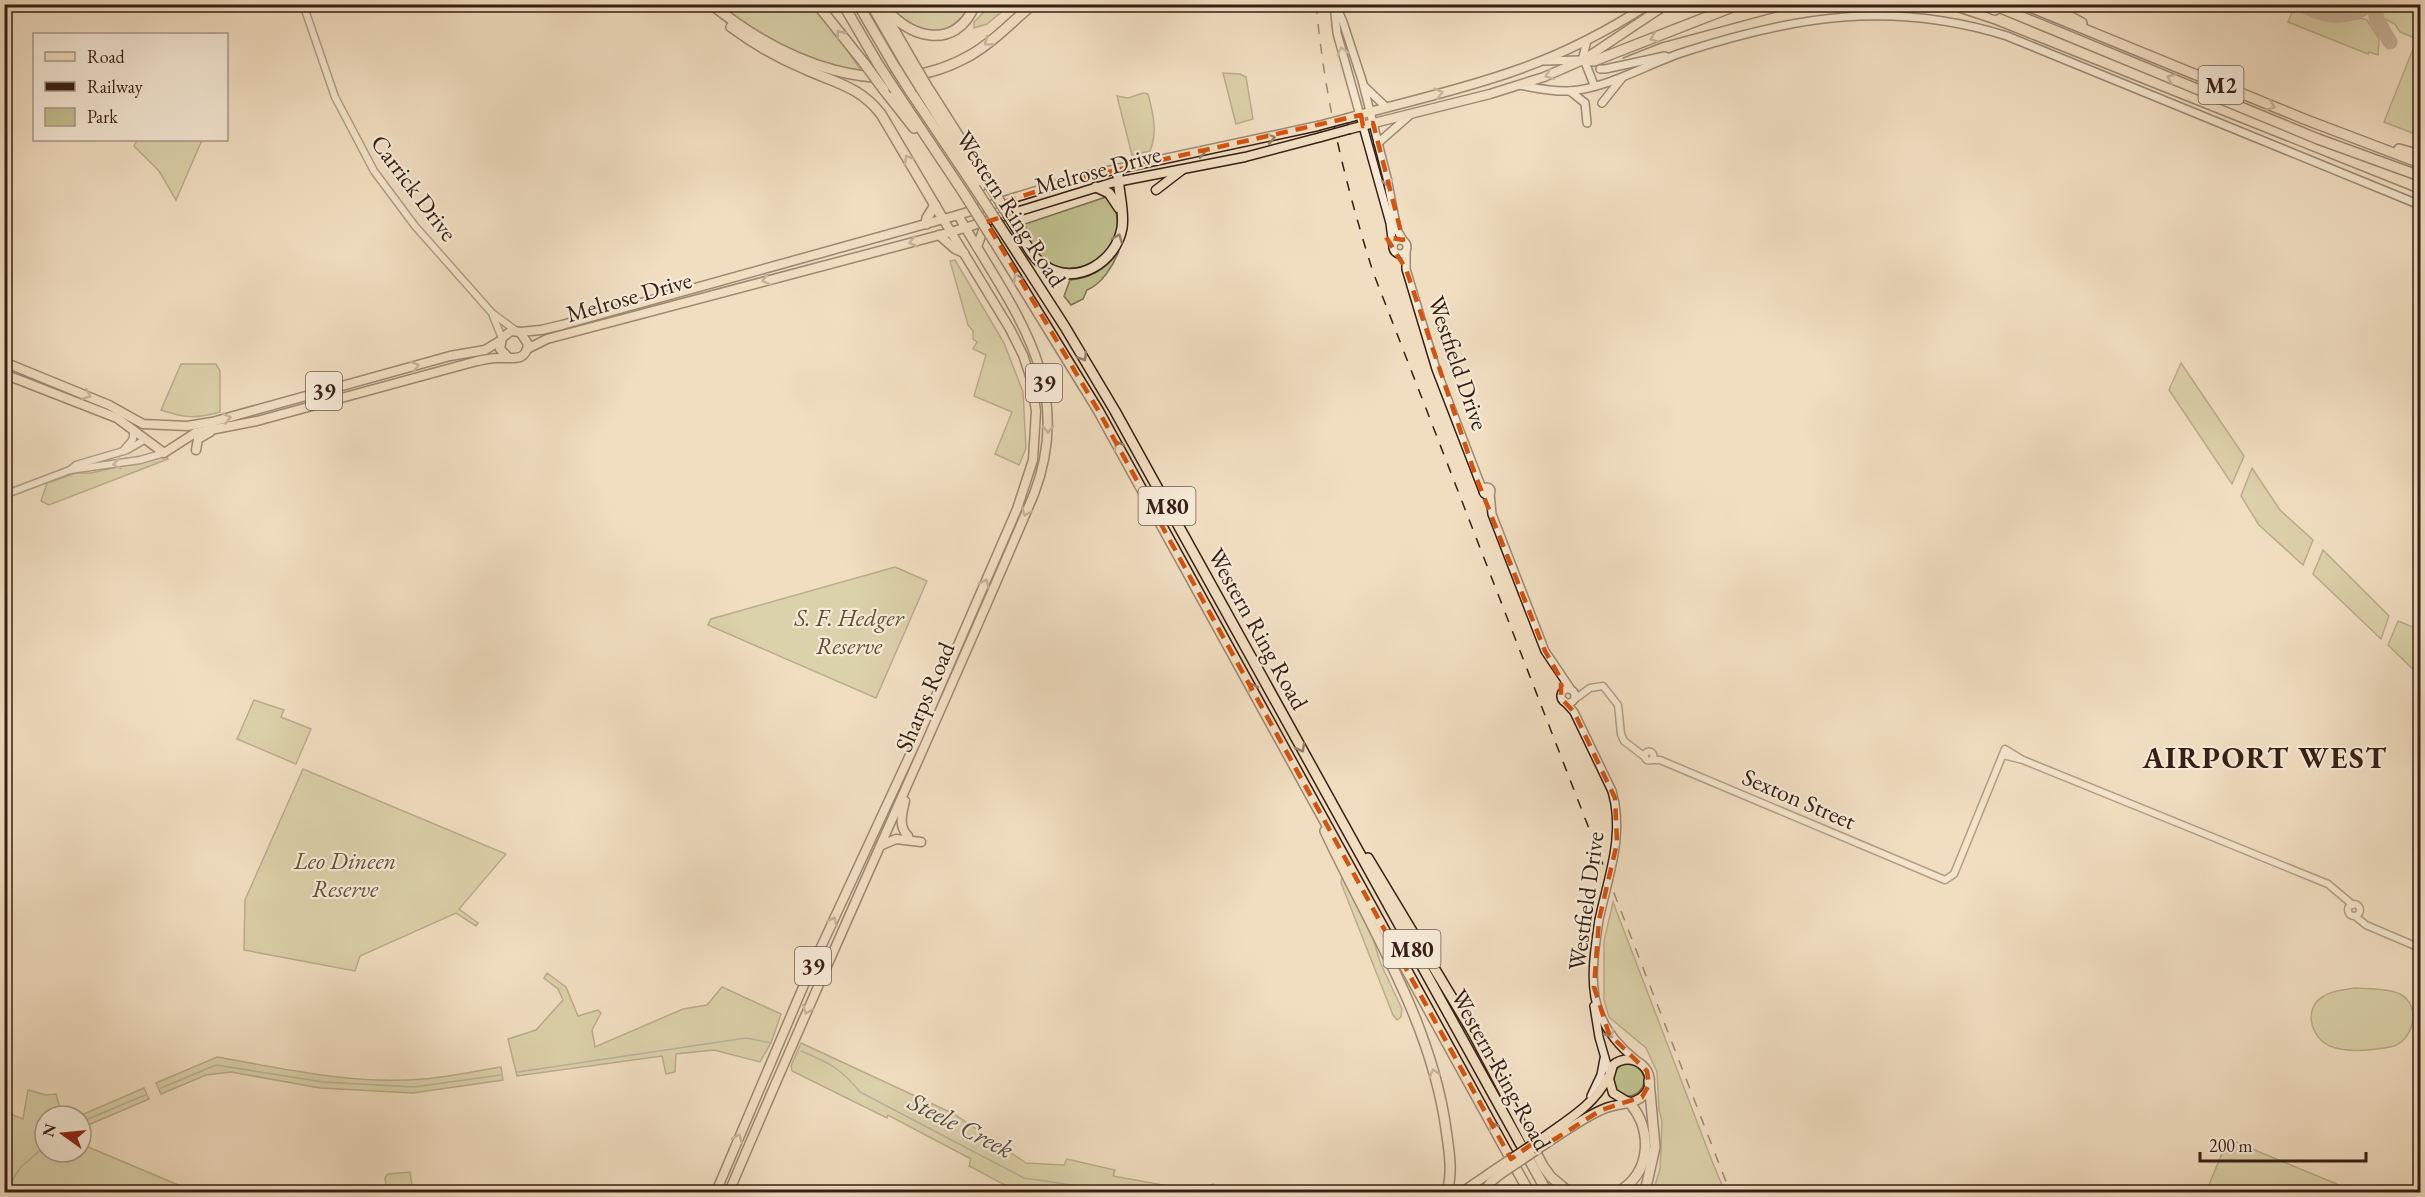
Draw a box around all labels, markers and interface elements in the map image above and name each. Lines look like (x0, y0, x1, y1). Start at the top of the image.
one-way arrow (837, 30, 848, 41)
one-way arrow (1649, 31, 1660, 43)
legend (33, 33, 228, 141)
one-way arrow (984, 35, 995, 46)
text: Road (87, 45, 126, 68)
one-way arrow (1337, 47, 1350, 57)
road number: M2 (2198, 66, 2244, 104)
one-way arrow (1544, 67, 1555, 80)
one-way arrow (2166, 73, 2177, 85)
text: Railway (87, 75, 143, 98)
one-way arrow (1433, 88, 1443, 101)
one-way arrow (2265, 99, 2276, 111)
text: Park (87, 105, 118, 128)
street label: Western Ring Road (949, 125, 1074, 293)
street label: Carrick Drive (364, 128, 465, 247)
one-way arrow (1265, 132, 1275, 145)
street label: Melrose Drive (1031, 138, 1164, 201)
one-way arrow (1196, 146, 1206, 159)
one-way arrow (903, 155, 915, 165)
one-way arrow (1381, 177, 1394, 187)
one-way arrow (1111, 234, 1123, 245)
one-way arrow (908, 235, 918, 248)
street label: Melrose Drive (562, 264, 695, 329)
one-way arrow (762, 273, 772, 285)
one-way arrow (1013, 274, 1025, 284)
street label: Westfield Drive (1421, 292, 1496, 434)
one-way arrow (1076, 351, 1088, 361)
one-way arrow (409, 361, 420, 373)
road number: 39 (1026, 364, 1062, 402)
road number: 39 (306, 372, 342, 410)
one-way arrow (80, 388, 91, 400)
one-way arrow (222, 413, 232, 425)
one-way arrow (1042, 425, 1054, 434)
one-way arrow (1114, 441, 1125, 451)
one-way arrow (113, 457, 122, 469)
road number: M80 (1138, 487, 1196, 525)
one-way arrow (1021, 506, 1033, 517)
street label: Western Ring Road (1201, 542, 1316, 716)
one-way arrow (977, 578, 989, 589)
park label: S. F. Hedger Reserve (793, 602, 905, 661)
street label: Sharps Road (888, 636, 962, 756)
one-way arrow (1247, 683, 1259, 693)
district label: AIRPORT WEST (2141, 738, 2388, 777)
one-way arrow (1294, 742, 1305, 752)
street label: Sexton Street (1738, 761, 1861, 836)
street label: Westfield Drive (1560, 829, 1611, 972)
park label: Leo Dineen Reserve (293, 845, 396, 904)
one-way arrow (825, 917, 837, 928)
road number: M80 (1384, 930, 1440, 968)
road number: 39 (795, 947, 831, 985)
street label: Western Ring Road (1444, 983, 1559, 1157)
one-way arrow (802, 1003, 814, 1014)
one-way arrow (1603, 1027, 1614, 1038)
one-way arrow (1429, 1068, 1441, 1079)
water label: Steele Creek (902, 1084, 1019, 1166)
north arrow (33, 1104, 93, 1164)
text: N (37, 1121, 61, 1139)
one-way arrow (1488, 1122, 1500, 1132)
scale bar (2200, 1125, 2366, 1163)
one-way arrow (731, 1134, 743, 1145)
text: 200 m (2209, 1134, 2253, 1157)

